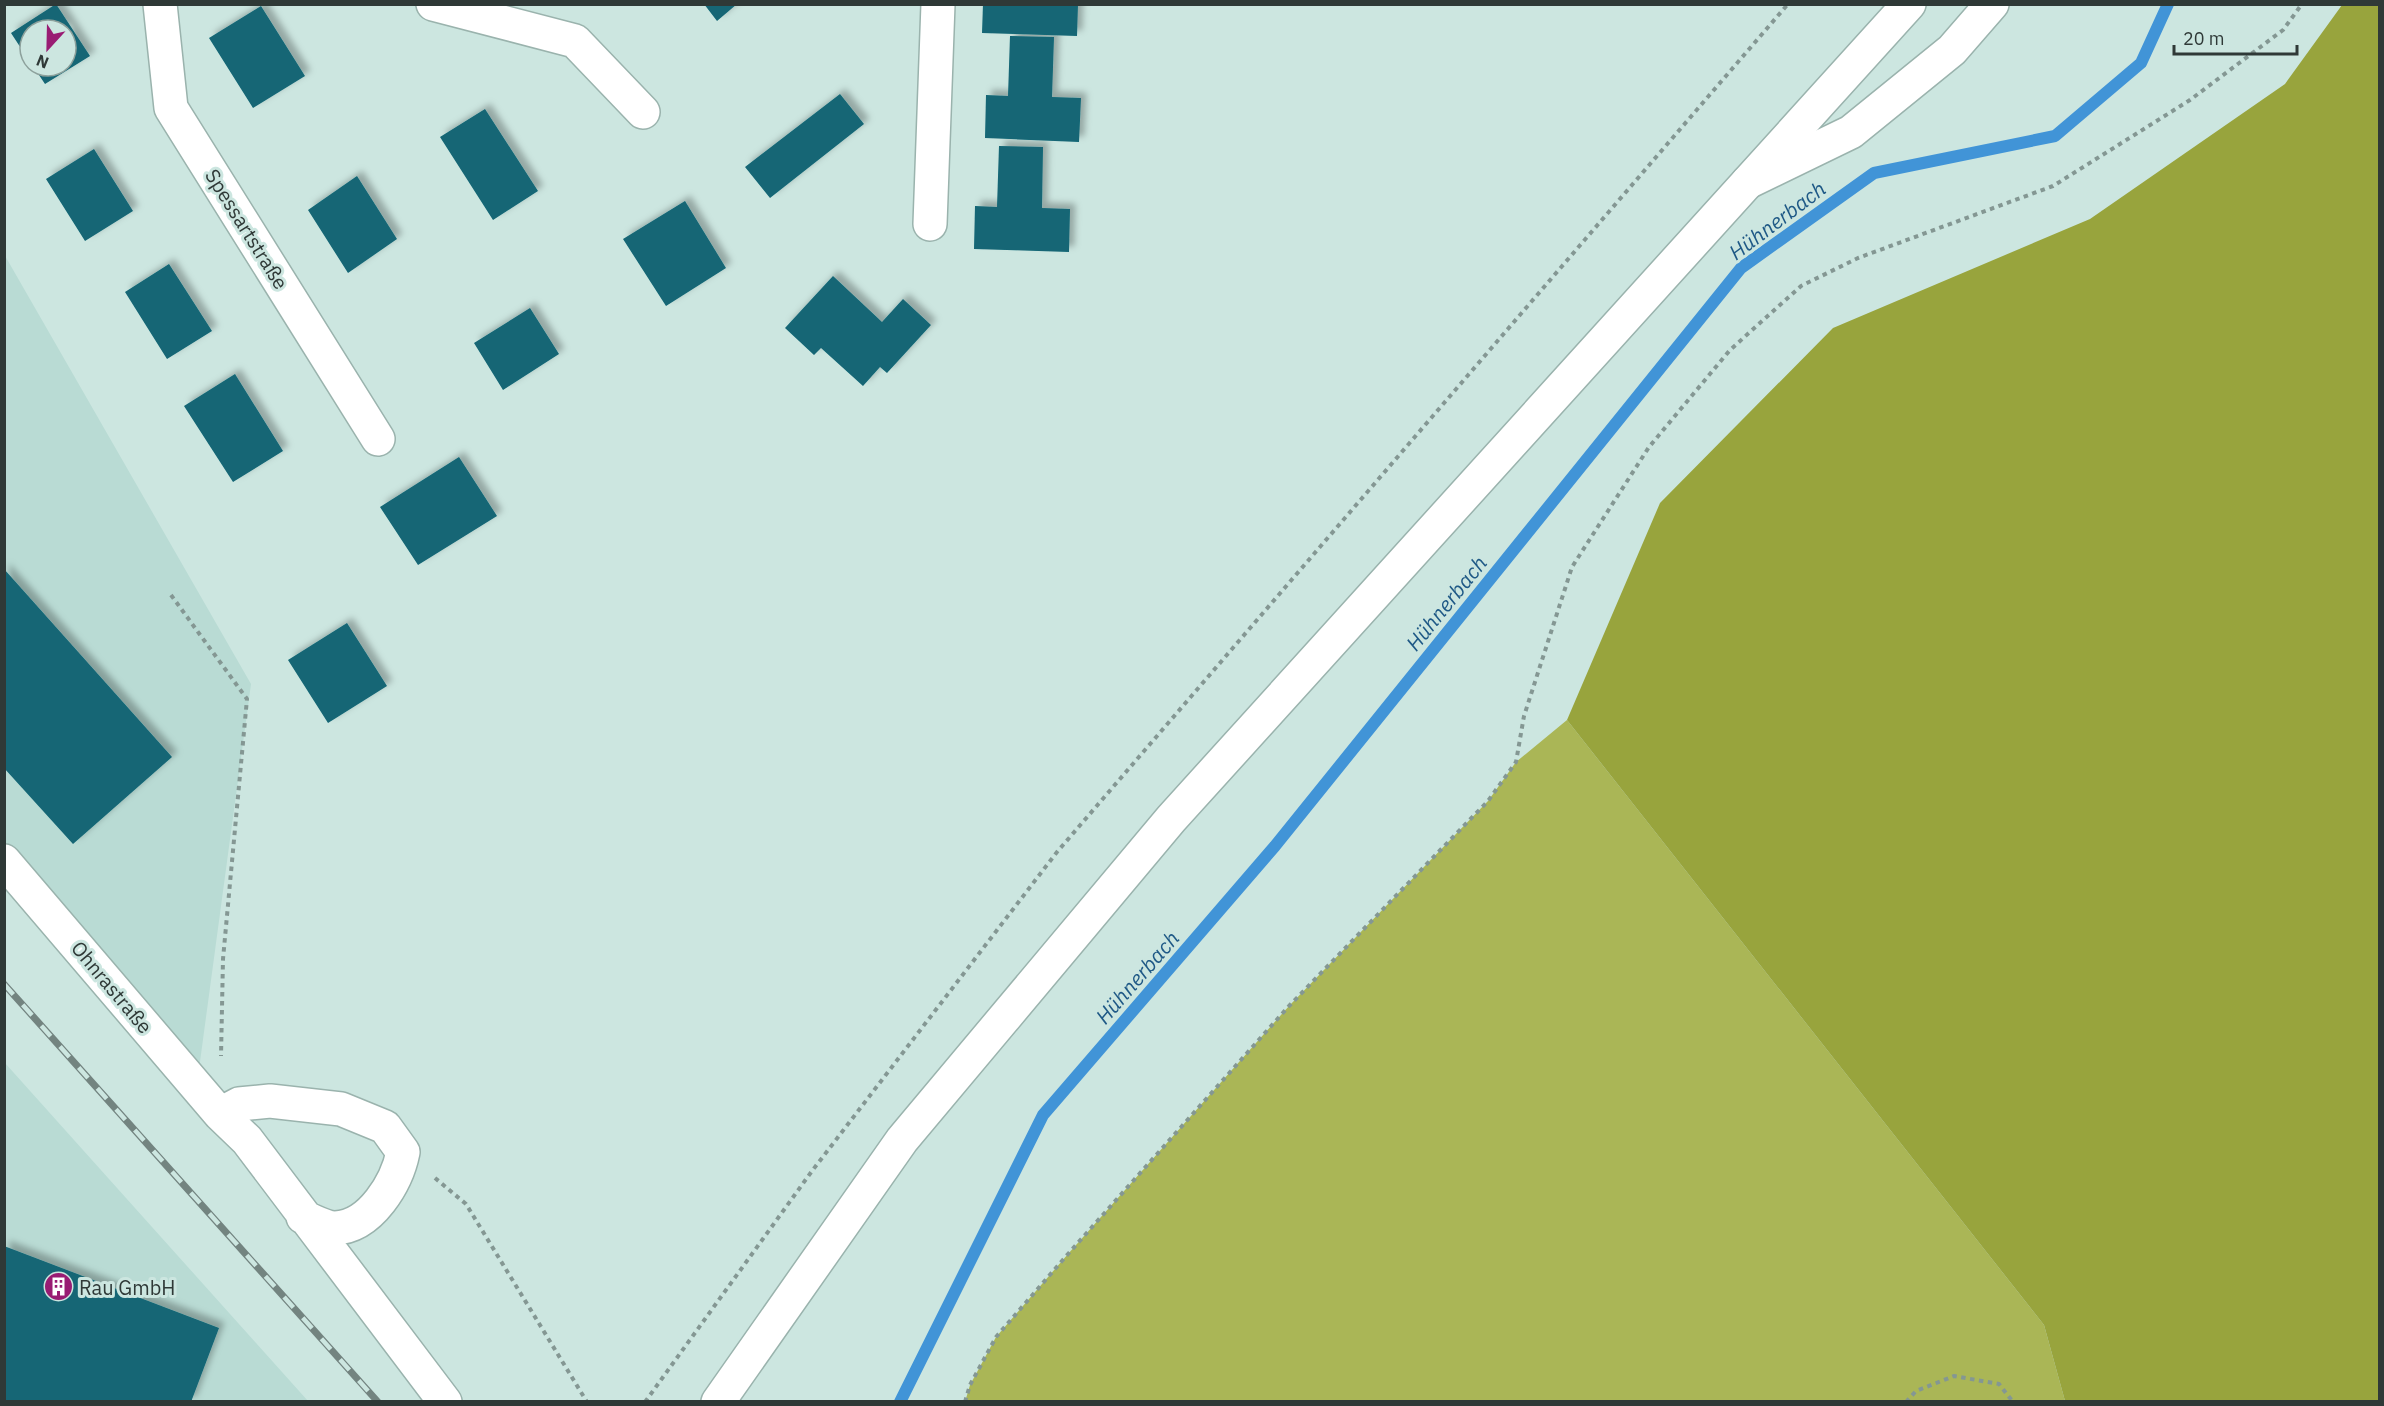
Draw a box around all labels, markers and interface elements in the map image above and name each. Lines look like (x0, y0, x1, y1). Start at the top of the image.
north arrow (18, 18, 78, 78)
scale bar (2174, 18, 2297, 56)
text: 20 m (2183, 27, 2225, 50)
text: N (33, 50, 52, 73)
street label: Spessartstraße (199, 164, 295, 294)
water label: Hühnerbach (1723, 174, 1831, 266)
water label: Hühnerbach (1399, 550, 1493, 656)
water label: Hühnerbach (1089, 925, 1185, 1029)
street label: Ohnrastraße (65, 935, 159, 1039)
building icon: Rau GmbH (42, 1271, 74, 1303)
place label: Rau GmbH (79, 1274, 175, 1301)

